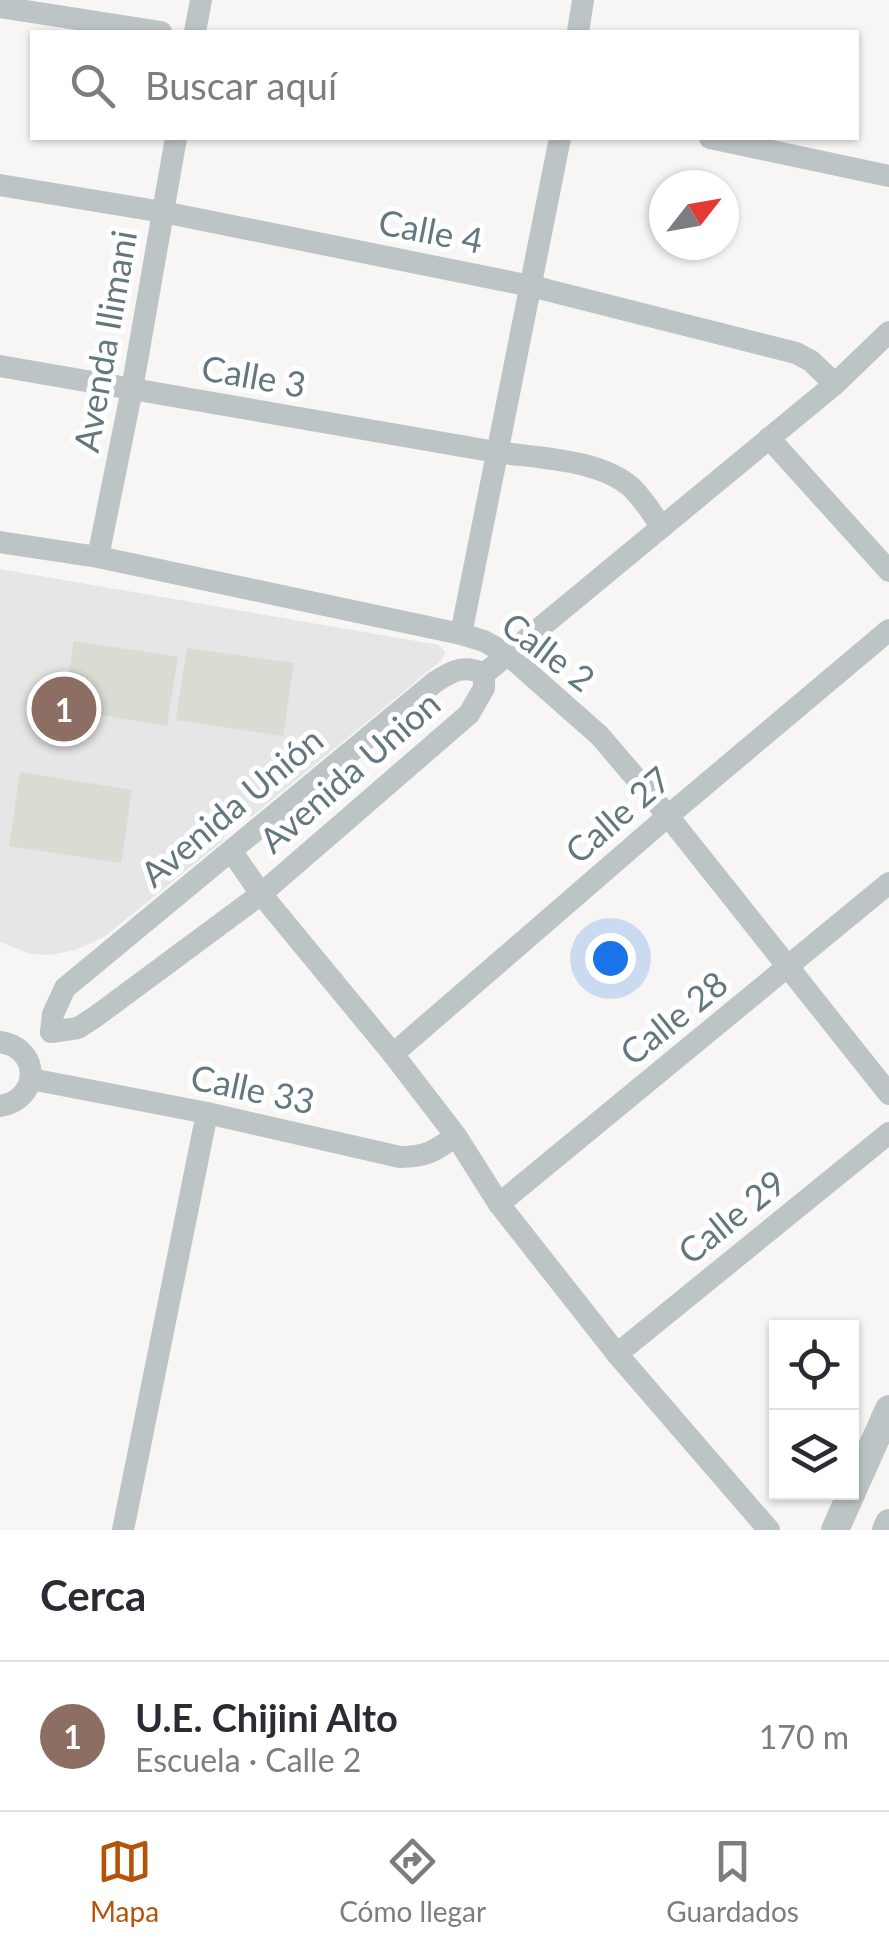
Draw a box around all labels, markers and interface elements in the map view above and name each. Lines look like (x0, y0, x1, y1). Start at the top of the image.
search box (30, 30, 859, 140)
icon: search (65, 58, 120, 113)
text: Buscar aquí (145, 62, 337, 108)
north arrow (649, 170, 739, 260)
street label: Calle 4 (375, 199, 487, 261)
street label: Avenda Ilimani (64, 227, 144, 455)
street label: Calle 3 (199, 345, 309, 405)
street label: Calle 2 (494, 603, 604, 699)
pin: 1 (32, 672, 96, 746)
street label: Avenida Union (250, 681, 448, 861)
street label: Avenida Unión (131, 718, 331, 894)
street label: Calle 27 (556, 757, 678, 871)
your location (585, 933, 636, 984)
street label: Calle 28 (611, 961, 735, 1073)
street label: Calle 33 (187, 1054, 319, 1122)
street label: Calle 29 (669, 1160, 793, 1272)
map controls (769, 1320, 859, 1500)
button: locate (769, 1320, 859, 1410)
button: layers (769, 1410, 859, 1500)
text: Cerca (40, 1570, 146, 1620)
text: U.E. Chijini Alto (135, 1694, 398, 1740)
text: 1 (63, 1717, 82, 1756)
text: 170 m (759, 1717, 849, 1756)
text: Escuela · Calle 2 (135, 1740, 361, 1779)
tab: Mapa (90, 1834, 159, 1928)
tab: Cómo llegar (339, 1834, 486, 1928)
tab: Guardados (666, 1834, 799, 1928)

